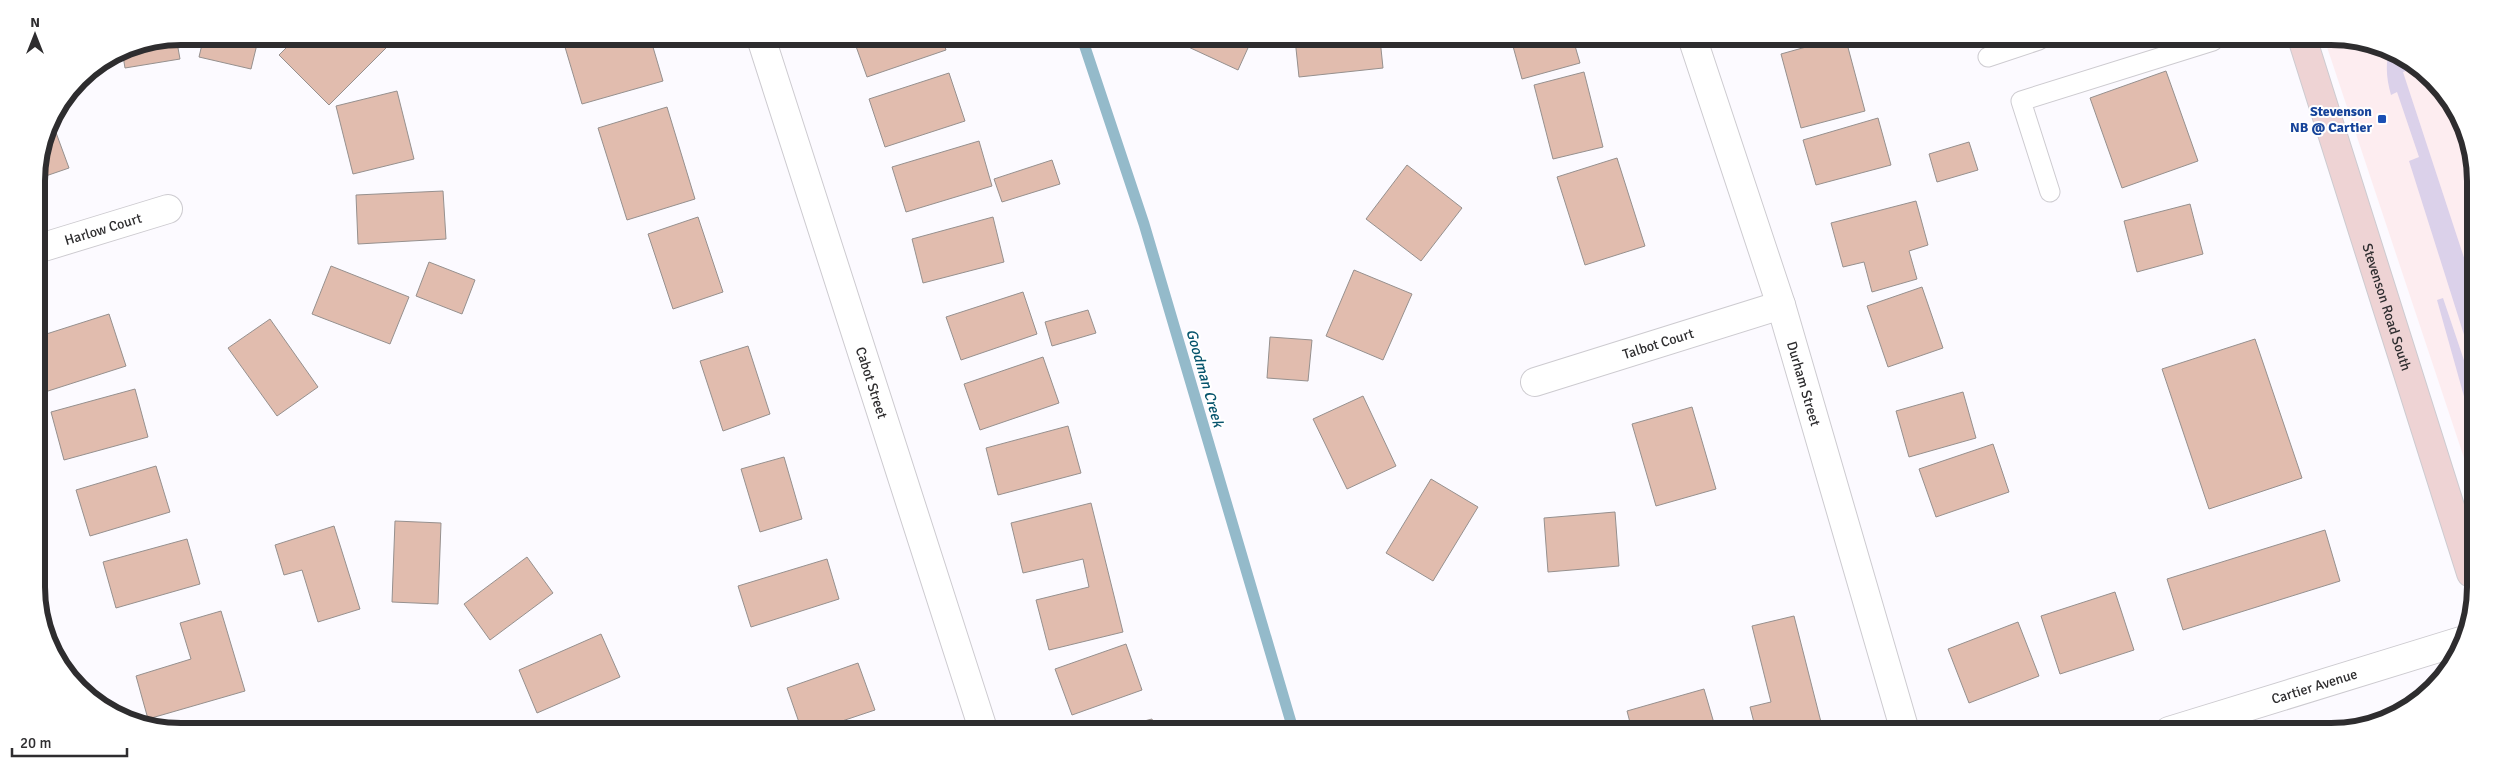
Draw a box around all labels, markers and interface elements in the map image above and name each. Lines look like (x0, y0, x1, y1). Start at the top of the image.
north arrow (10, 10, 60, 60)
text: N (30, 14, 40, 31)
place label: Stevenson NB @ Cartier (2290, 103, 2372, 136)
marker: Stevenson NB @ Cartier (2376, 113, 2388, 125)
street label: Harlow Court (62, 209, 144, 249)
street label: Stevenson Road South (2359, 241, 2415, 373)
street label: Talbot Court (1621, 324, 1696, 363)
water label: Goodman Creek (1182, 327, 1228, 430)
street label: Durham Street (1783, 339, 1824, 428)
street label: Cabot Street (852, 345, 891, 421)
street label: Cartier Avenue (2269, 665, 2359, 707)
scale bar (12, 726, 128, 758)
text: 20 m (20, 734, 51, 752)

